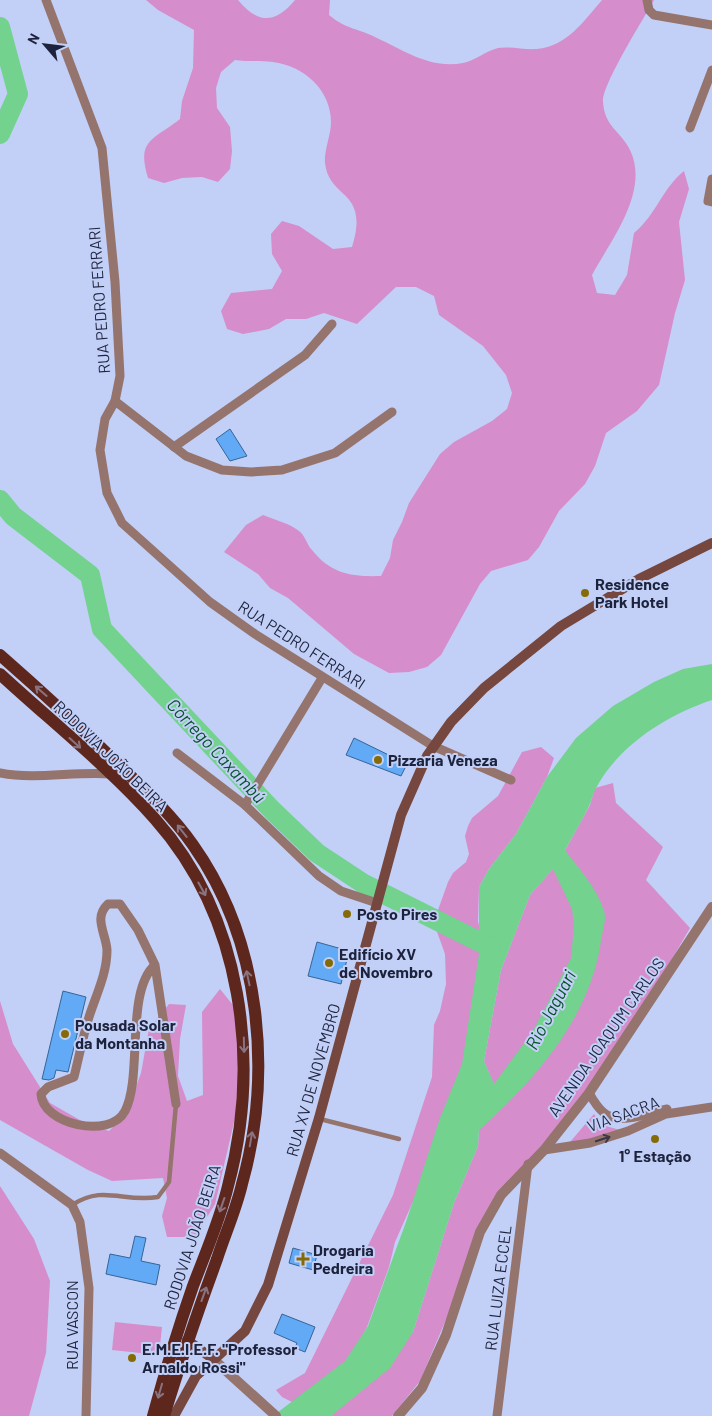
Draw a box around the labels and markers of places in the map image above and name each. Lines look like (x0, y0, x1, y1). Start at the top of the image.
place label: Residence Park Hotel (595, 574, 669, 611)
marker: Residence Park Hotel (579, 587, 591, 599)
place label: Pizzaria Veneza (388, 750, 498, 769)
marker: Pizzaria Veneza (372, 754, 384, 766)
place label: Posto Pires (357, 904, 437, 923)
marker: Posto Pires (341, 908, 353, 920)
place label: Edifício XV de Novembro (339, 944, 433, 981)
marker: Edifício XV de Novembro (323, 957, 335, 969)
place label: Pousada Solar da Montanha (75, 1015, 176, 1052)
marker: Pousada Solar da Montanha (59, 1028, 71, 1040)
marker: 1° Estação (649, 1133, 661, 1145)
place label: 1° Estação (619, 1146, 691, 1165)
place label: Drogaria Pedreira (313, 1240, 374, 1277)
marker: Drogaria Pedreira (297, 1253, 309, 1265)
place label: E.M.E.I.E.F. "Professor Arnaldo Rossi" (142, 1339, 298, 1376)
marker: E.M.E.I.E.F. "Professor Arnaldo Rossi" (126, 1352, 138, 1364)

